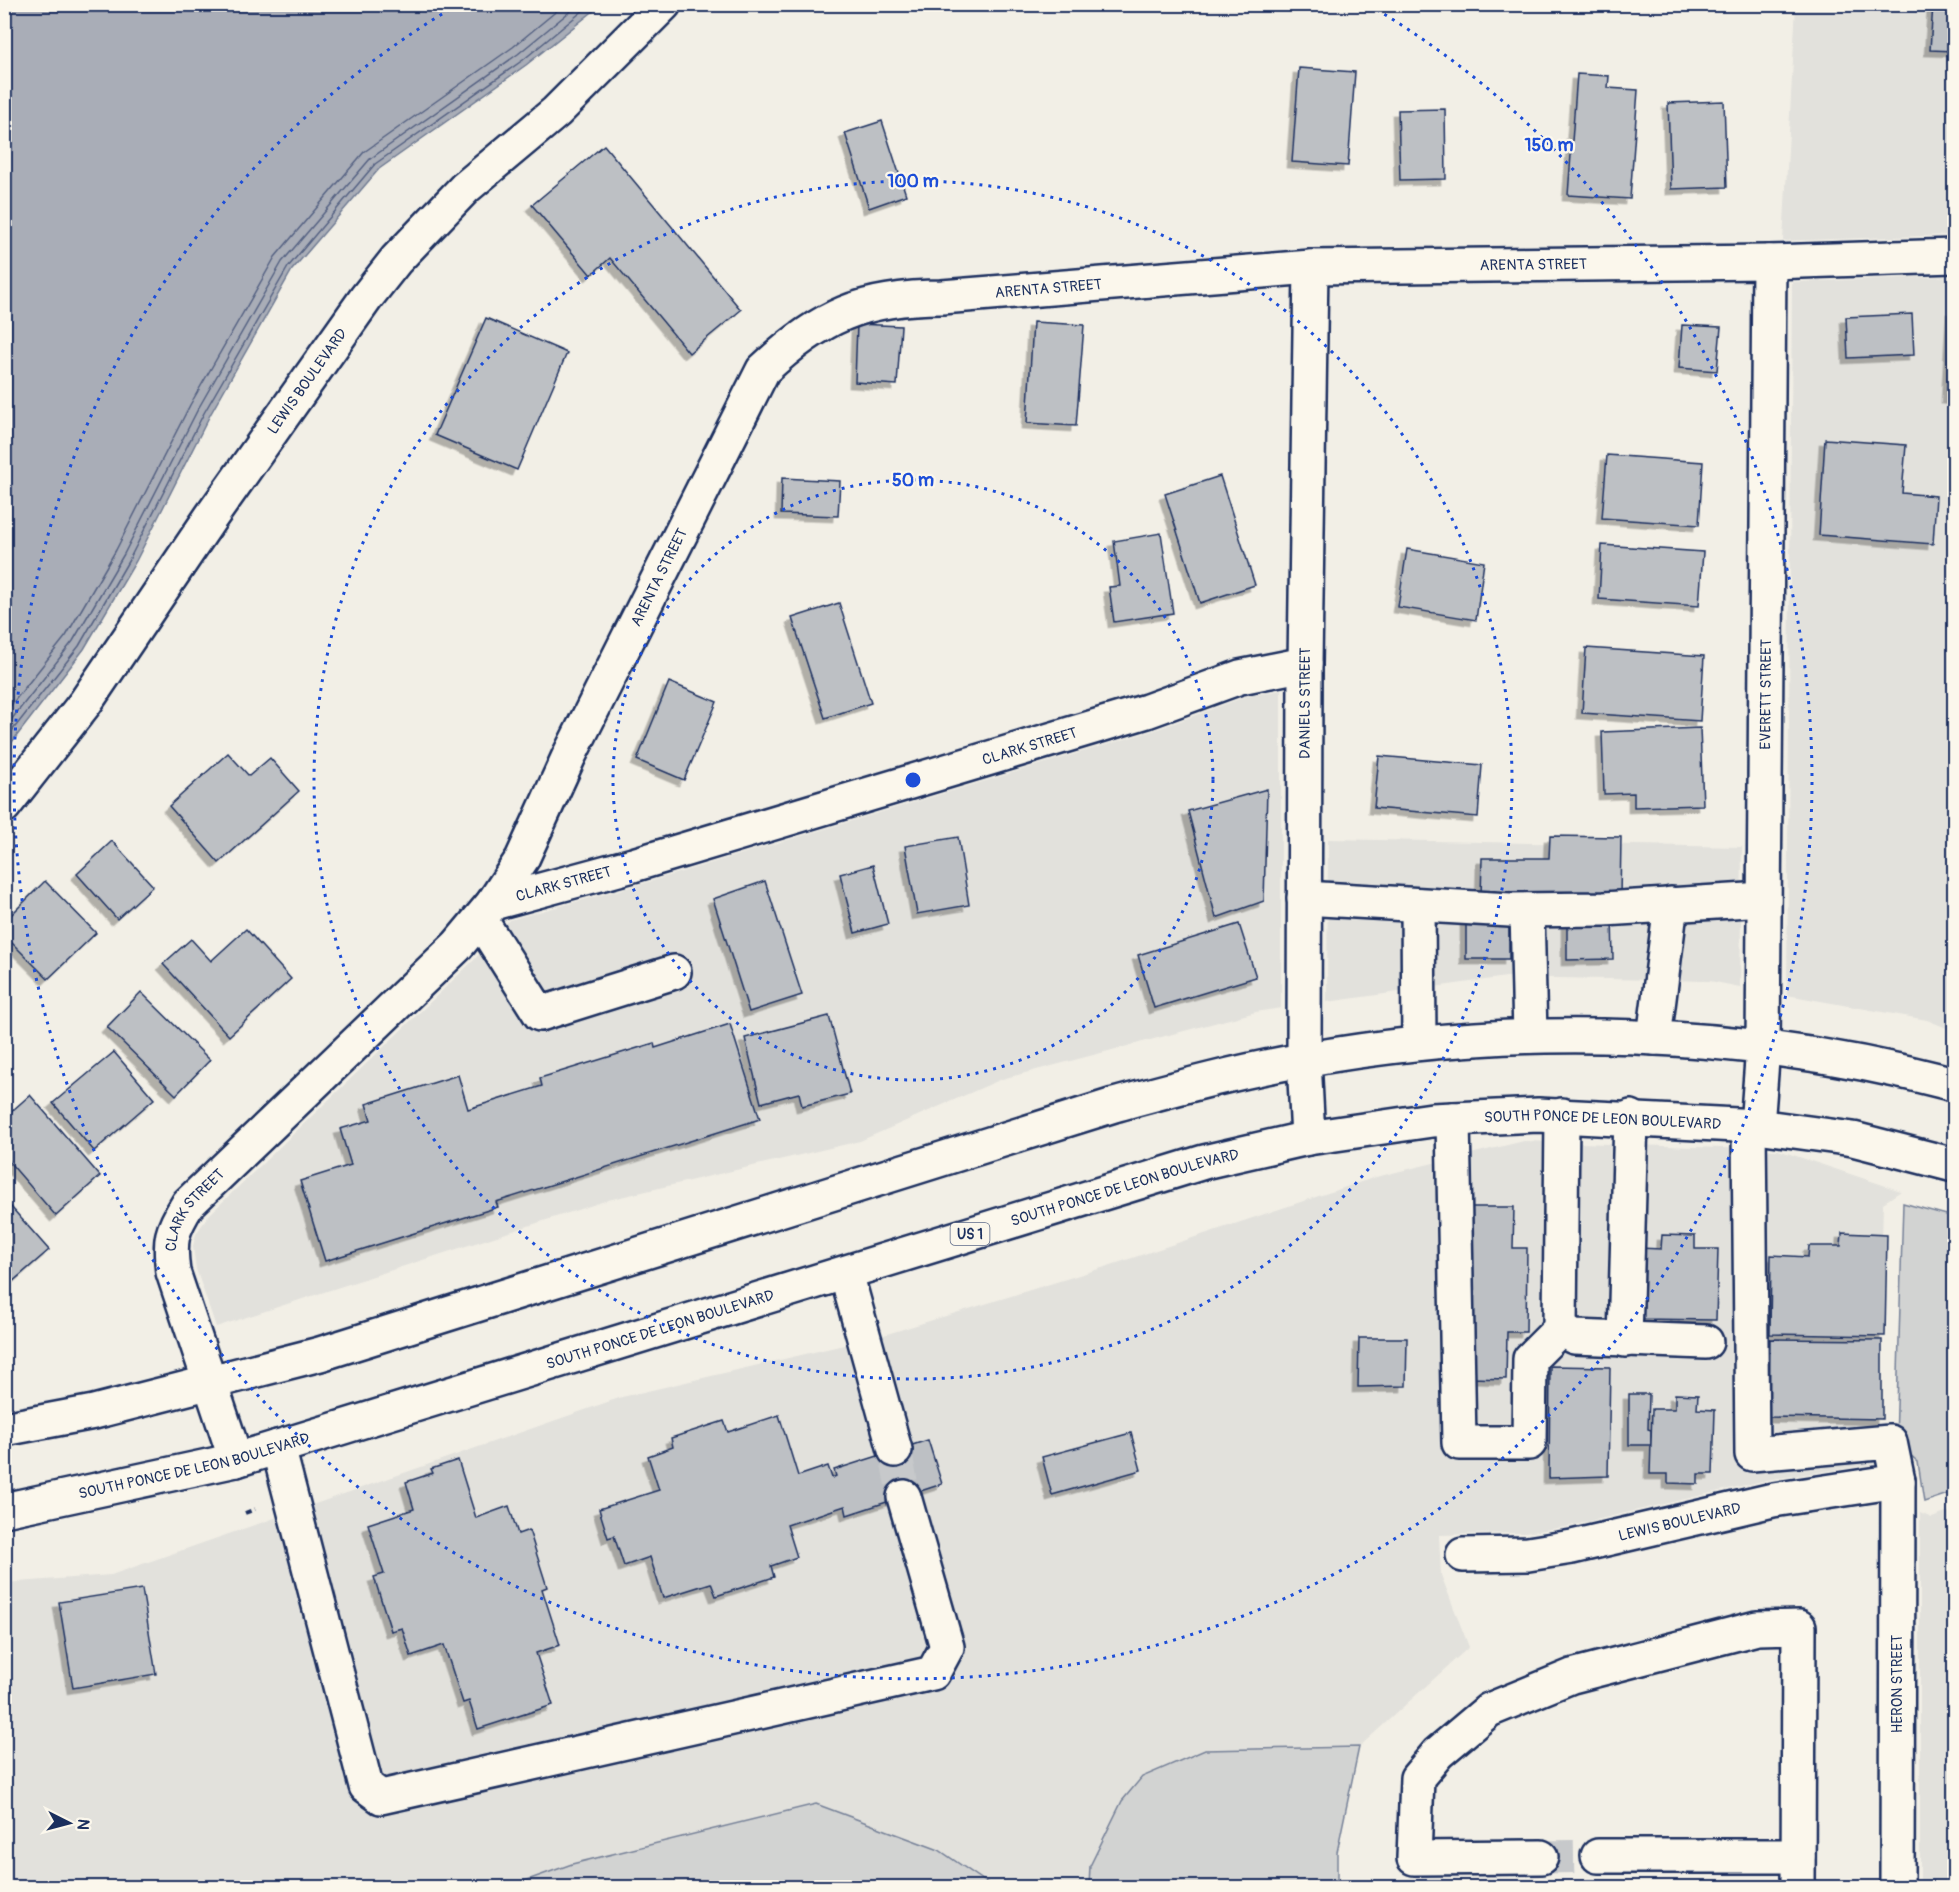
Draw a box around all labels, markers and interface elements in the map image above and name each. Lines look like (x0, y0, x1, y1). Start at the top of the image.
text: 150 m (1525, 134, 1574, 157)
text: 100 m (887, 170, 939, 193)
street label: ARENTA STREET (1480, 255, 1587, 275)
street label: ARENTA STREET (994, 275, 1103, 303)
street label: LEWIS BOULEVARD (264, 325, 351, 438)
text: 50 m (892, 469, 934, 492)
street label: ARENTA STREET (627, 525, 692, 630)
street label: EVERETT STREET (1756, 639, 1776, 750)
street label: DANIELS STREET (1296, 647, 1315, 759)
street label: CLARK STREET (980, 723, 1080, 770)
centre of rings (903, 770, 923, 790)
street label: CLARK STREET (514, 862, 614, 906)
street label: SOUTH PONCE DE LEON BOULEVARD (1484, 1106, 1722, 1134)
street label: SOUTH PONCE DE LEON BOULEVARD (1009, 1145, 1241, 1231)
street label: CLARK STREET (162, 1165, 229, 1252)
road number: US 1 (950, 1223, 990, 1245)
street label: SOUTH PONCE DE LEON BOULEVARD (544, 1286, 776, 1374)
street label: SOUTH PONCE DE LEON BOULEVARD (77, 1429, 312, 1504)
street label: LEWIS BOULEVARD (1616, 1499, 1743, 1546)
street label: HERON STREET (1888, 1635, 1907, 1733)
north arrow (39, 1793, 99, 1853)
text: N (72, 1818, 93, 1831)

